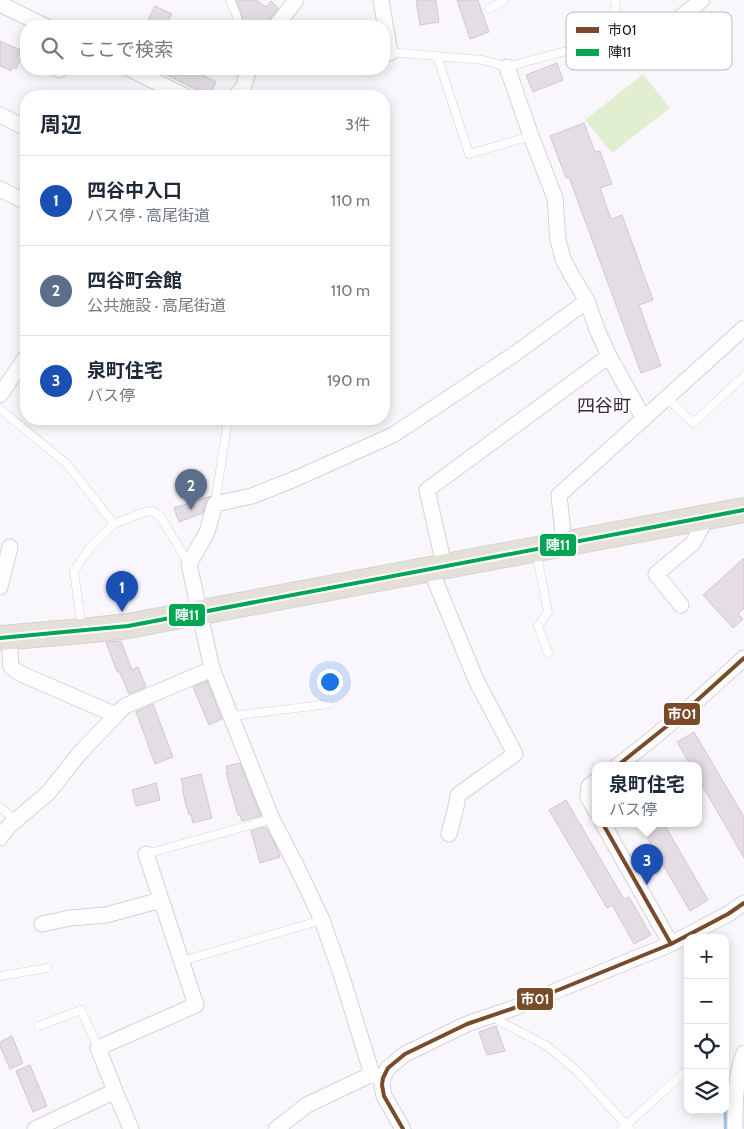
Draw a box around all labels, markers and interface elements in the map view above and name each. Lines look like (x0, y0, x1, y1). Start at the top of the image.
legend (566, 12, 732, 70)
search box (20, 20, 390, 75)
text: 市01 (608, 21, 636, 39)
icon: search (38, 34, 66, 62)
text: ここで検索 (78, 38, 173, 61)
text: 陣11 (608, 43, 631, 61)
text: 周辺 (40, 112, 82, 137)
text: 3件 (345, 115, 370, 134)
text: 四谷中入口 (87, 179, 182, 202)
text: 1 (53, 191, 59, 210)
text: 110 m (331, 191, 370, 210)
text: バス停 · 高尾街道 (87, 206, 210, 225)
text: 四谷町会館 (87, 269, 182, 292)
text: 2 (52, 281, 60, 300)
text: 110 m (331, 281, 370, 300)
text: 公共施設 · 高尾街道 (87, 296, 226, 315)
text: 泉町住宅 (87, 359, 163, 382)
text: 3 (52, 371, 60, 390)
text: 190 m (327, 371, 370, 390)
text: バス停 (87, 386, 135, 405)
district label: 四谷町 (577, 395, 631, 417)
pin: 2 (175, 469, 207, 510)
line badge: 陣11 (539, 533, 577, 557)
text: 陣11 (546, 536, 570, 554)
pin: 1 (106, 571, 138, 612)
line badge: 陣11 (168, 603, 206, 627)
text: 陣11 (175, 606, 199, 624)
your location (317, 669, 343, 695)
line badge: 市01 (663, 702, 701, 726)
text: 市01 (667, 705, 697, 723)
popup (592, 762, 702, 827)
text: 泉町住宅 (609, 773, 685, 796)
text: バス停 (609, 800, 657, 819)
pin: 3 (631, 844, 663, 885)
map controls (684, 934, 729, 1114)
button: + (684, 934, 729, 979)
button: − (684, 979, 729, 1024)
line badge: 市01 (516, 987, 554, 1011)
text: 市01 (520, 990, 550, 1008)
button: locate (684, 1024, 729, 1069)
button: layers (684, 1069, 729, 1114)

